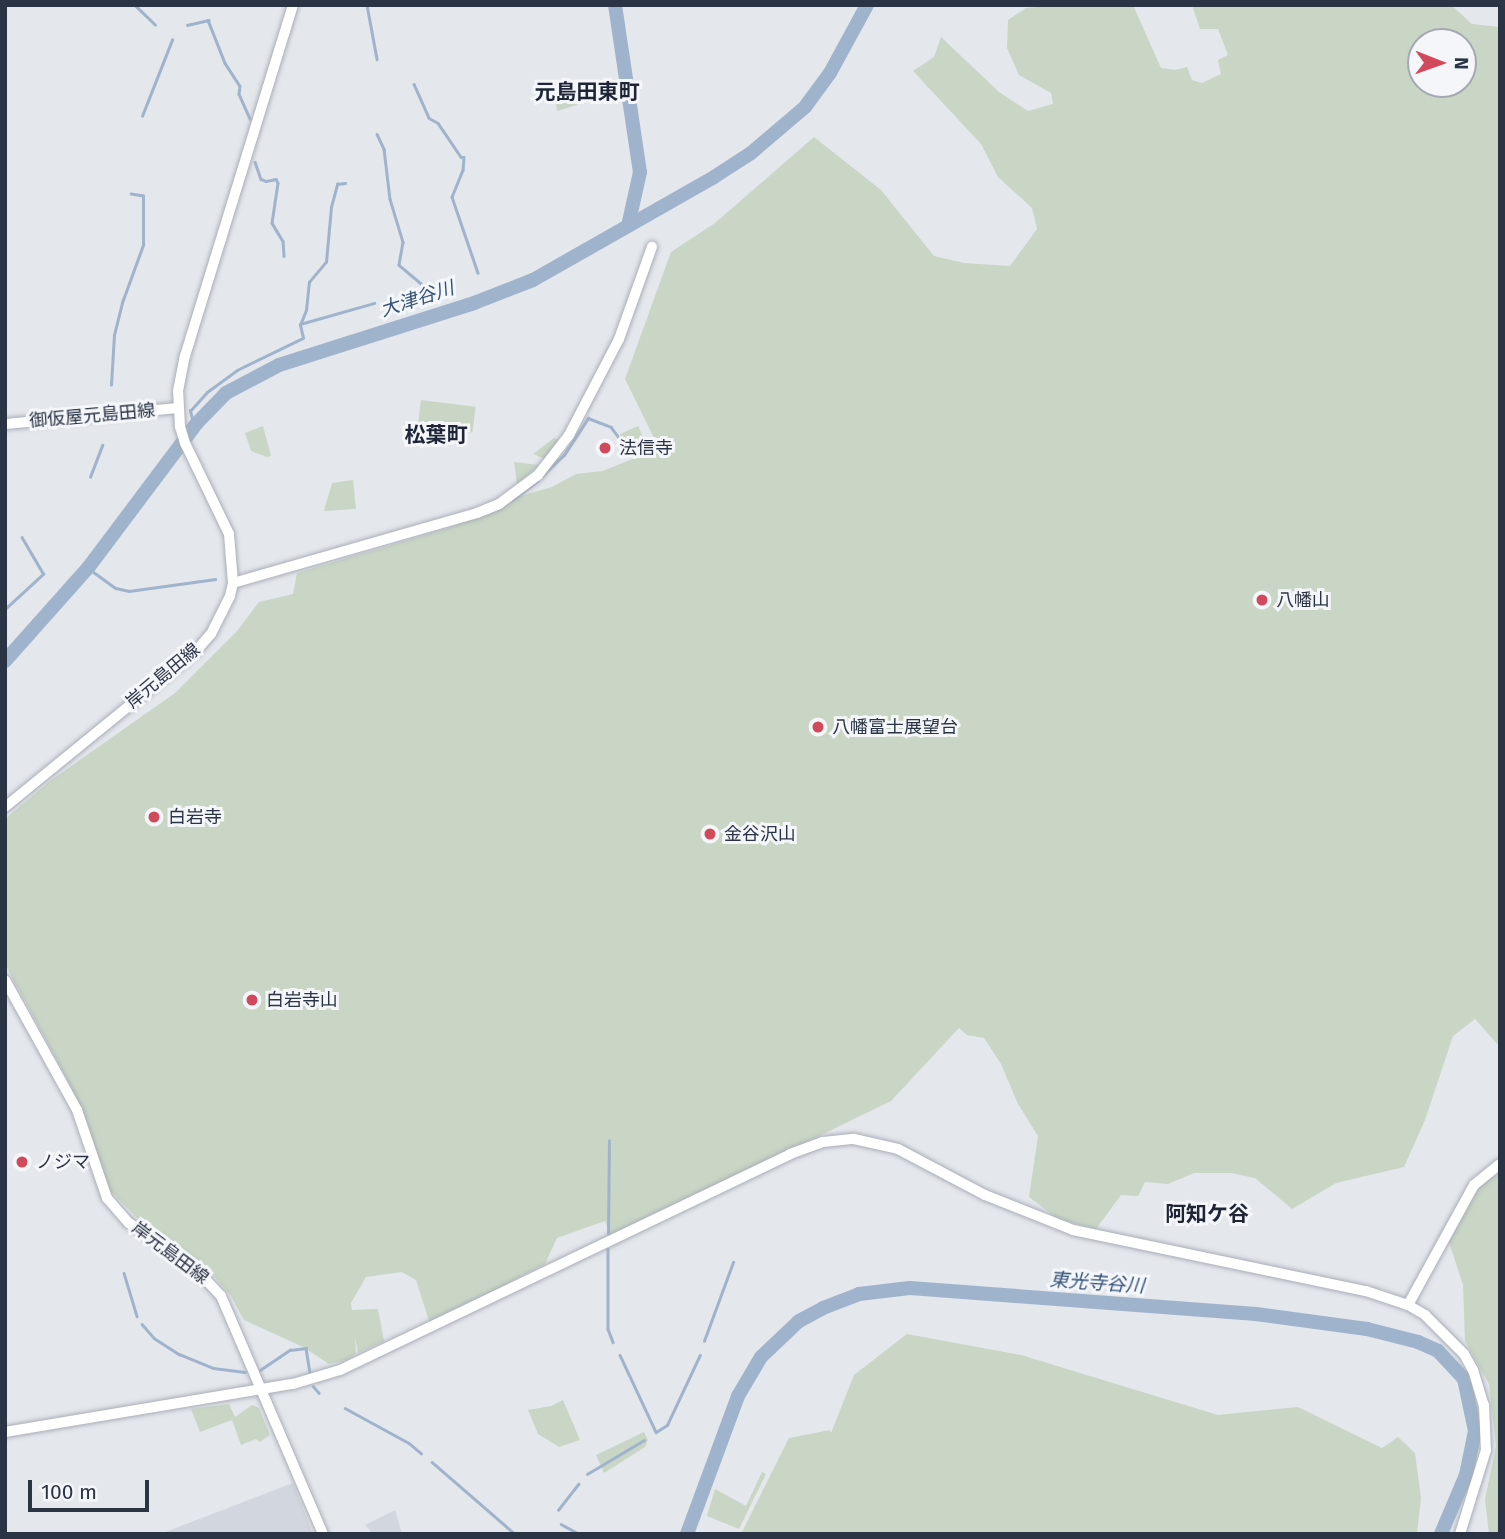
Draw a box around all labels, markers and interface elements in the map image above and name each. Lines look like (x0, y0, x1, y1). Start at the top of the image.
north arrow (1407, 28, 1477, 98)
text: N (1450, 57, 1473, 70)
district label: 元島田東町 (535, 79, 639, 105)
water label: 大津谷川 (377, 276, 457, 322)
street label: 御仮屋元島田線 (28, 400, 156, 432)
district label: 松葉町 (405, 422, 467, 448)
place label: 法信寺 (619, 437, 673, 459)
marker: 法信寺 (597, 440, 613, 456)
place label: 八幡山 (1276, 589, 1330, 611)
marker: 八幡山 (1254, 592, 1270, 608)
street label: 岸元島田線 (122, 639, 204, 713)
place label: 八幡富士展望台 (832, 716, 958, 738)
marker: 八幡富士展望台 (810, 719, 826, 735)
place label: 白岩寺 (168, 806, 222, 828)
marker: 白岩寺 (146, 809, 162, 825)
place label: 金谷沢山 (724, 823, 796, 845)
marker: 金谷沢山 (702, 826, 718, 842)
place label: 白岩寺山 (266, 989, 338, 1011)
marker: 白岩寺山 (244, 992, 260, 1008)
place label: ノジマ (36, 1151, 90, 1173)
marker: ノジマ (14, 1154, 30, 1170)
district label: 阿知ケ谷 (1165, 1201, 1249, 1227)
street label: 岸元島田線 (128, 1217, 212, 1289)
water label: 東光寺谷川 (1049, 1268, 1145, 1298)
scale bar (32, 1466, 152, 1510)
text: 100 m (41, 1479, 97, 1505)

